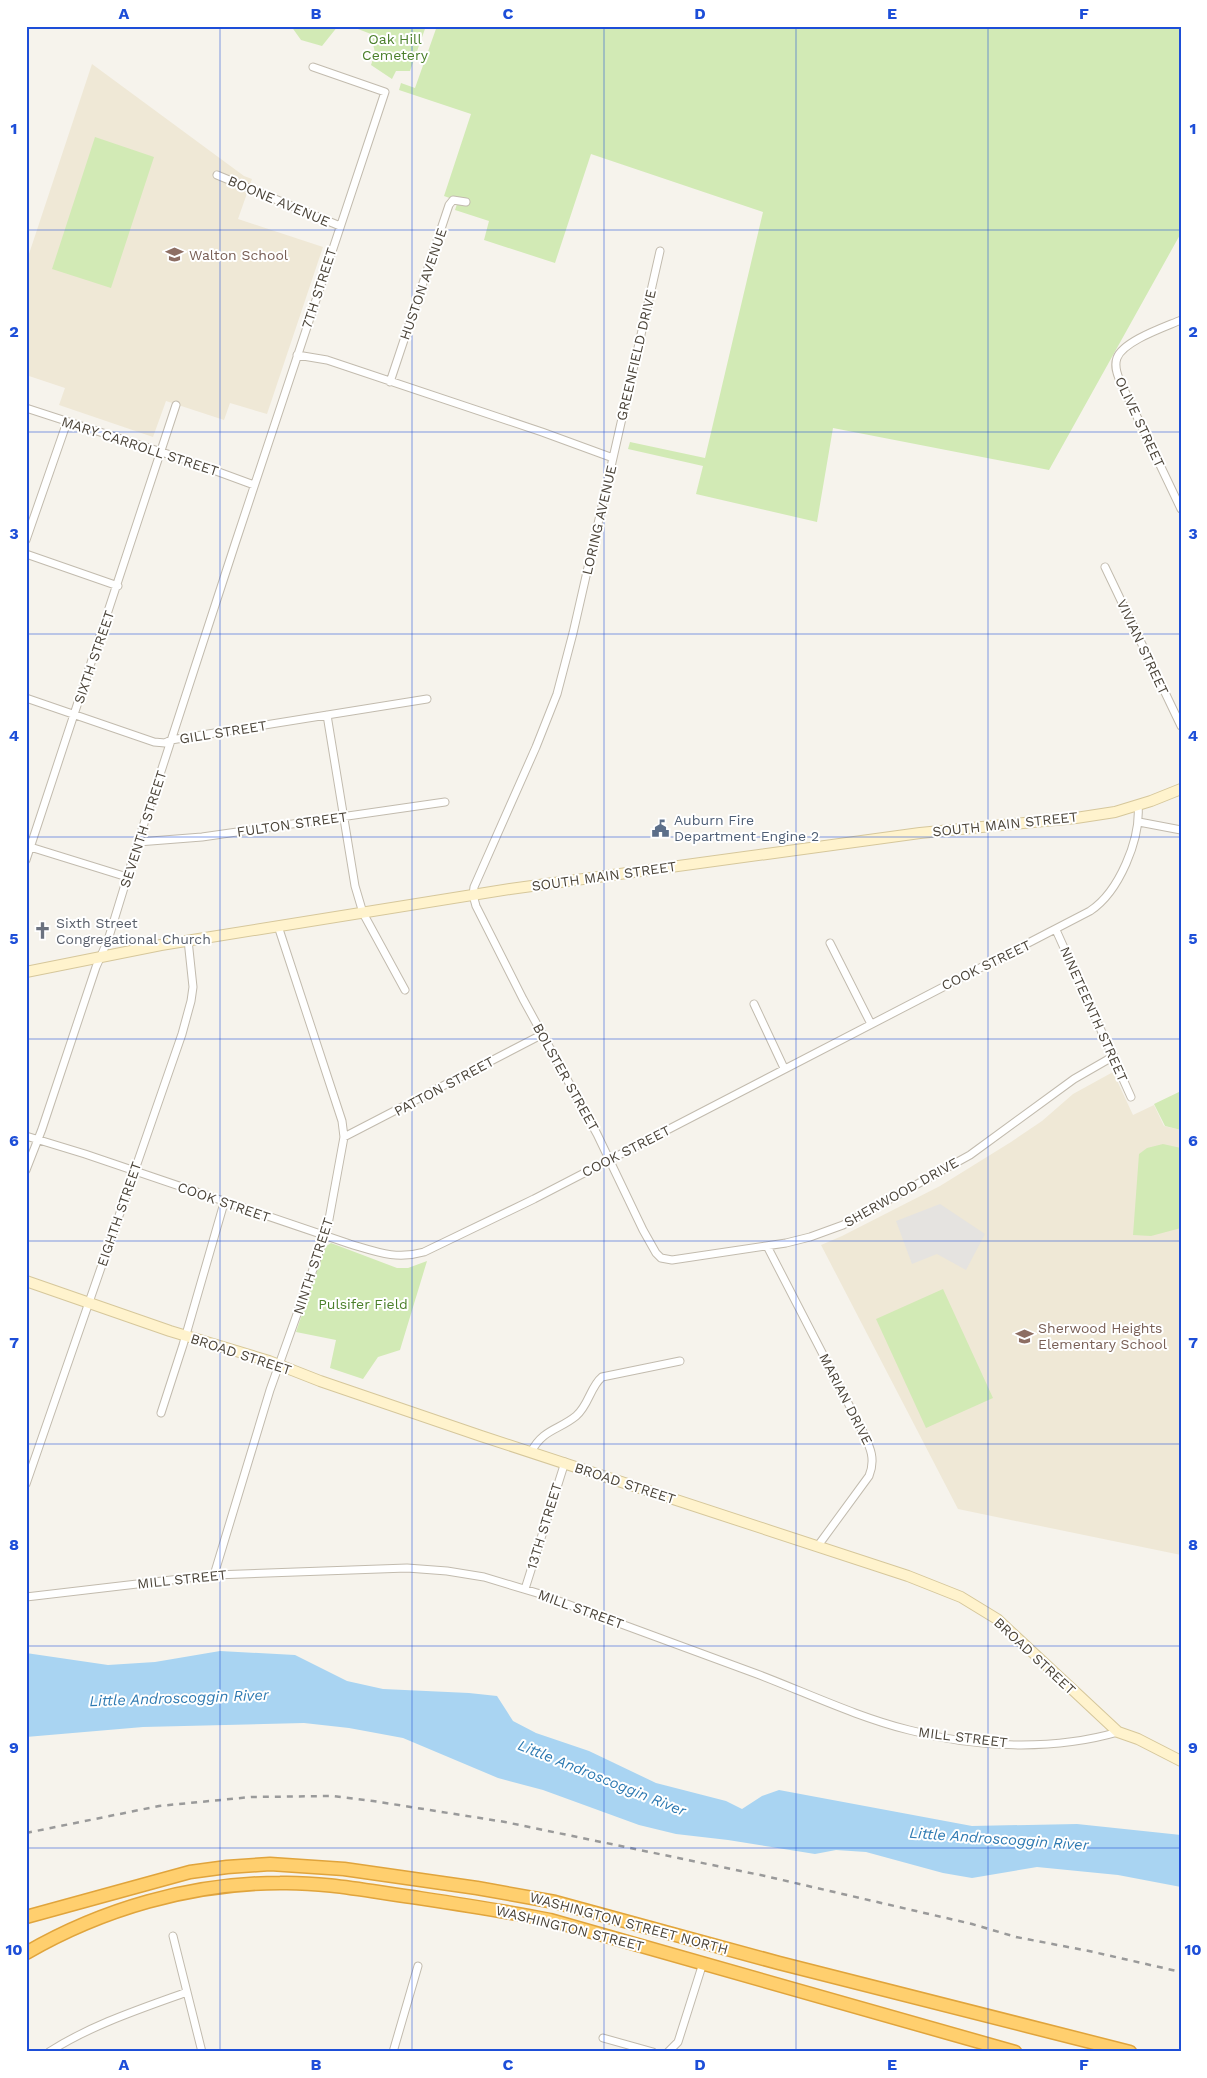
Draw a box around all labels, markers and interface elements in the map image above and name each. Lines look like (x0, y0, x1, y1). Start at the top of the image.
text: A (119, 4, 130, 23)
text: B (311, 4, 322, 23)
text: C (503, 4, 514, 23)
text: D (694, 4, 706, 23)
text: E (887, 4, 897, 23)
text: F (1079, 4, 1089, 23)
park label: Oak Hill Cemetery (362, 31, 429, 63)
text: 1 (11, 119, 17, 138)
text: 1 (1190, 119, 1196, 138)
street label: BOONE AVENUE (226, 172, 332, 230)
street label: HUSTON AVENUE (396, 226, 450, 342)
school or university icon: Walton School (165, 245, 185, 265)
street label: 7TH STREET (298, 245, 340, 330)
place label: Walton School (189, 247, 289, 263)
street label: GREENFIELD DRIVE (613, 288, 659, 422)
text: 2 (9, 322, 19, 341)
text: 2 (1188, 322, 1198, 341)
street label: OLIVE STREET (1112, 374, 1168, 470)
street label: MARY CARROLL STREET (60, 413, 221, 479)
street label: LORING AVENUE (579, 464, 619, 576)
text: 3 (9, 524, 19, 543)
text: 3 (1188, 524, 1198, 543)
street label: VIVIAN STREET (1114, 597, 1172, 698)
street label: SIXTH STREET (71, 608, 118, 706)
street label: GILL STREET (178, 717, 268, 747)
text: 4 (9, 726, 19, 745)
text: 4 (1188, 726, 1198, 745)
street label: SEVENTH STREET (116, 768, 170, 890)
street label: FULTON STREET (236, 808, 349, 840)
street label: SOUTH MAIN STREET (932, 808, 1079, 840)
place label: Auburn Fire Department Engine 2 (674, 812, 819, 844)
public building icon: Auburn Fire Department Engine 2 (650, 818, 670, 838)
street label: SOUTH MAIN STREET (531, 858, 678, 894)
place label: Sixth Street Congregational Church (56, 915, 211, 947)
church icon: Sixth Street Congregational Church (32, 921, 52, 941)
text: 5 (9, 929, 19, 948)
text: 5 (1188, 929, 1198, 948)
street label: COOK STREET (939, 936, 1034, 993)
street label: NINETEENTH STREET (1057, 944, 1131, 1085)
street label: BOLSTER STREET (530, 1020, 603, 1134)
street label: PATTON STREET (391, 1053, 497, 1119)
street label: COOK STREET (579, 1122, 673, 1180)
text: 6 (9, 1131, 19, 1150)
text: 6 (1188, 1131, 1198, 1150)
street label: SHERWOOD DRIVE (841, 1154, 961, 1230)
street label: EIGHTH STREET (94, 1159, 145, 1268)
street label: COOK STREET (176, 1179, 273, 1226)
street label: NINTH STREET (290, 1215, 336, 1316)
park label: Pulsifer Field (318, 1296, 408, 1312)
place label: Sherwood Heights Elementary School (1038, 1320, 1168, 1352)
school or university icon: Sherwood Heights Elementary School (1014, 1326, 1034, 1346)
street label: BROAD STREET (188, 1330, 294, 1378)
text: 7 (9, 1333, 19, 1352)
text: 7 (1188, 1333, 1198, 1352)
street label: MARIAN DRIVE (816, 1351, 876, 1447)
street label: BROAD STREET (572, 1459, 678, 1507)
street label: 13TH STREET (523, 1480, 565, 1571)
text: 8 (9, 1535, 19, 1554)
text: 8 (1188, 1535, 1198, 1554)
street label: MILL STREET (136, 1566, 228, 1592)
street label: MILL STREET (536, 1586, 626, 1632)
street label: BROAD STREET (991, 1614, 1079, 1698)
water label: Little Androscoggin River (89, 1686, 270, 1710)
street label: MILL STREET (917, 1724, 1009, 1750)
water label: Little Androscoggin River (515, 1736, 690, 1820)
text: 9 (9, 1738, 19, 1757)
text: 9 (1188, 1738, 1198, 1757)
water label: Little Androscoggin River (909, 1824, 1090, 1854)
street label: WASHINGTON STREET NORTH (528, 1888, 730, 1958)
street label: WASHINGTON STREET (494, 1901, 646, 1955)
text: 10 (5, 1940, 23, 1959)
text: 10 (1184, 1940, 1202, 1959)
text: A (119, 2055, 130, 2074)
text: B (311, 2055, 322, 2074)
text: C (503, 2055, 514, 2074)
text: D (694, 2055, 706, 2074)
text: E (887, 2055, 897, 2074)
text: F (1079, 2055, 1089, 2074)

